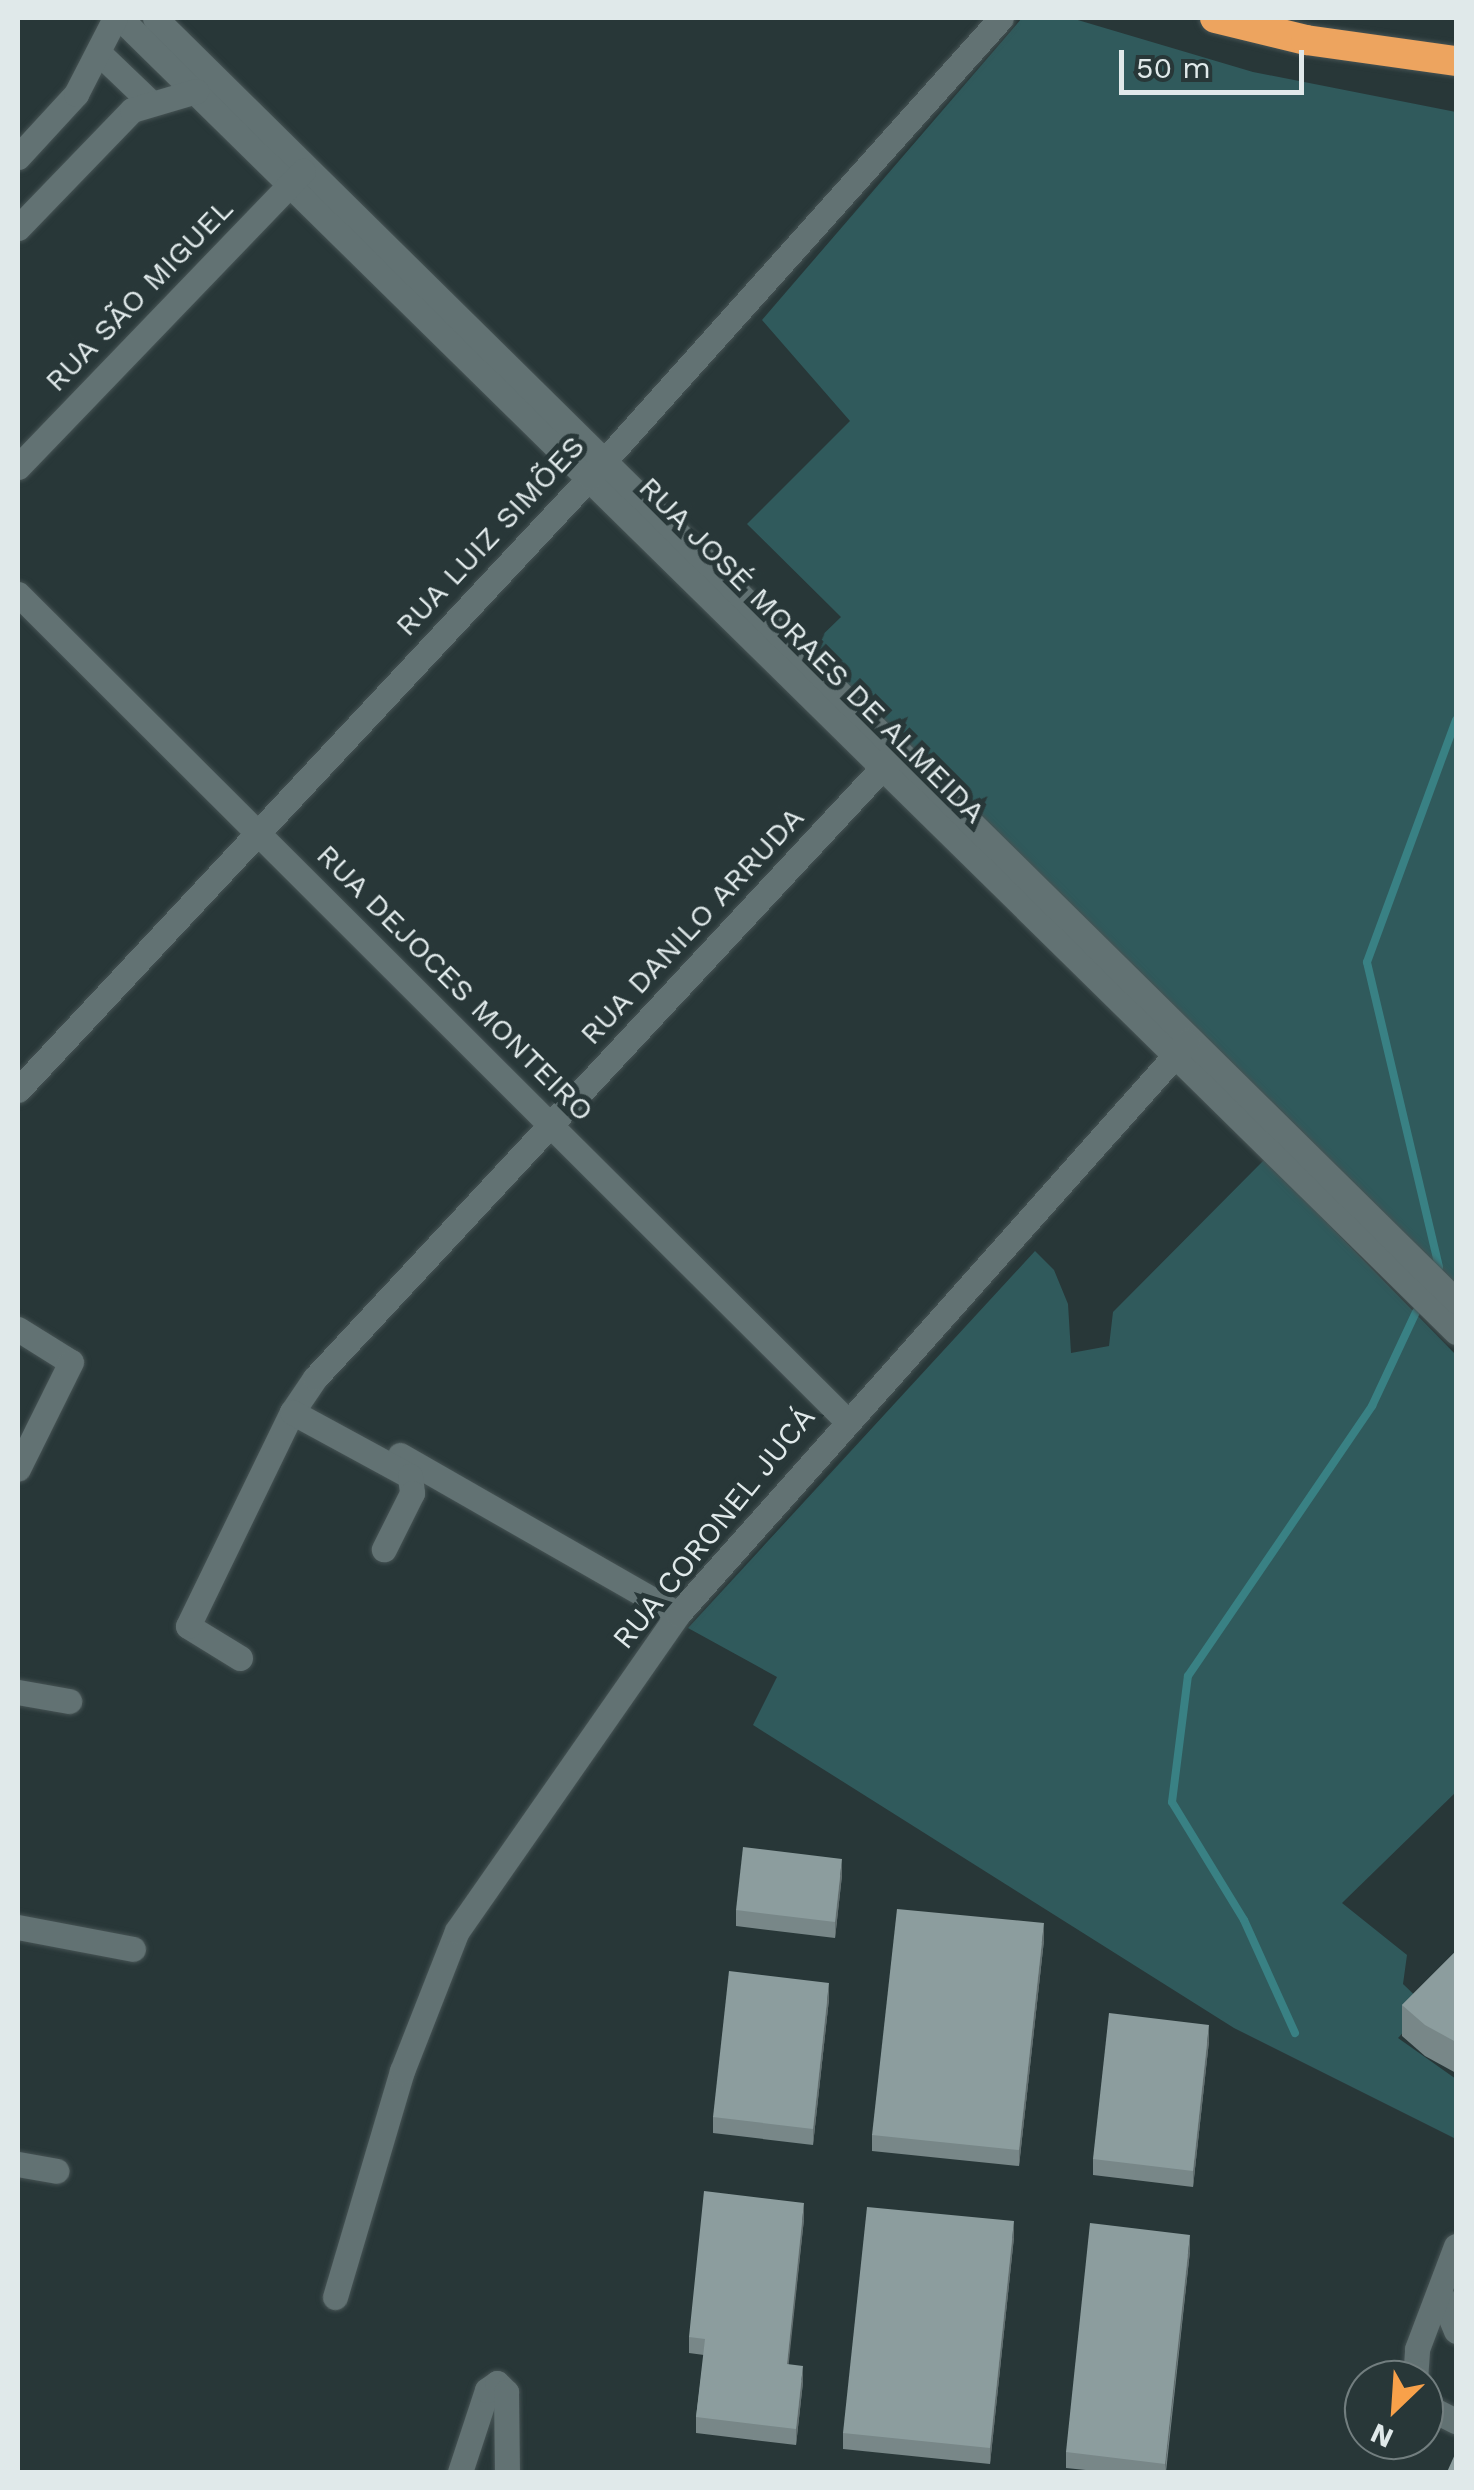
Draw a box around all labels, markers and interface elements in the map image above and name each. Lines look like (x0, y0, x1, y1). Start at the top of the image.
scale bar (1124, 30, 1309, 92)
text: 50 m (1136, 50, 1211, 85)
street label: RUA SÃO MIGUEL (37, 190, 241, 400)
street label: RUA LUIZ SIMÕES (388, 428, 592, 644)
street label: RUA JOSÉ MORAES DE ALMEIDA (630, 468, 994, 832)
street label: RUA DANILO ARRUDA (572, 799, 812, 1053)
street label: RUA DEJOCES MONTEIRO (309, 837, 601, 1129)
street label: RUA CORONEL JUCÁ (604, 1399, 824, 1657)
north arrow (1344, 2360, 1444, 2460)
text: N (1366, 2416, 1398, 2455)

